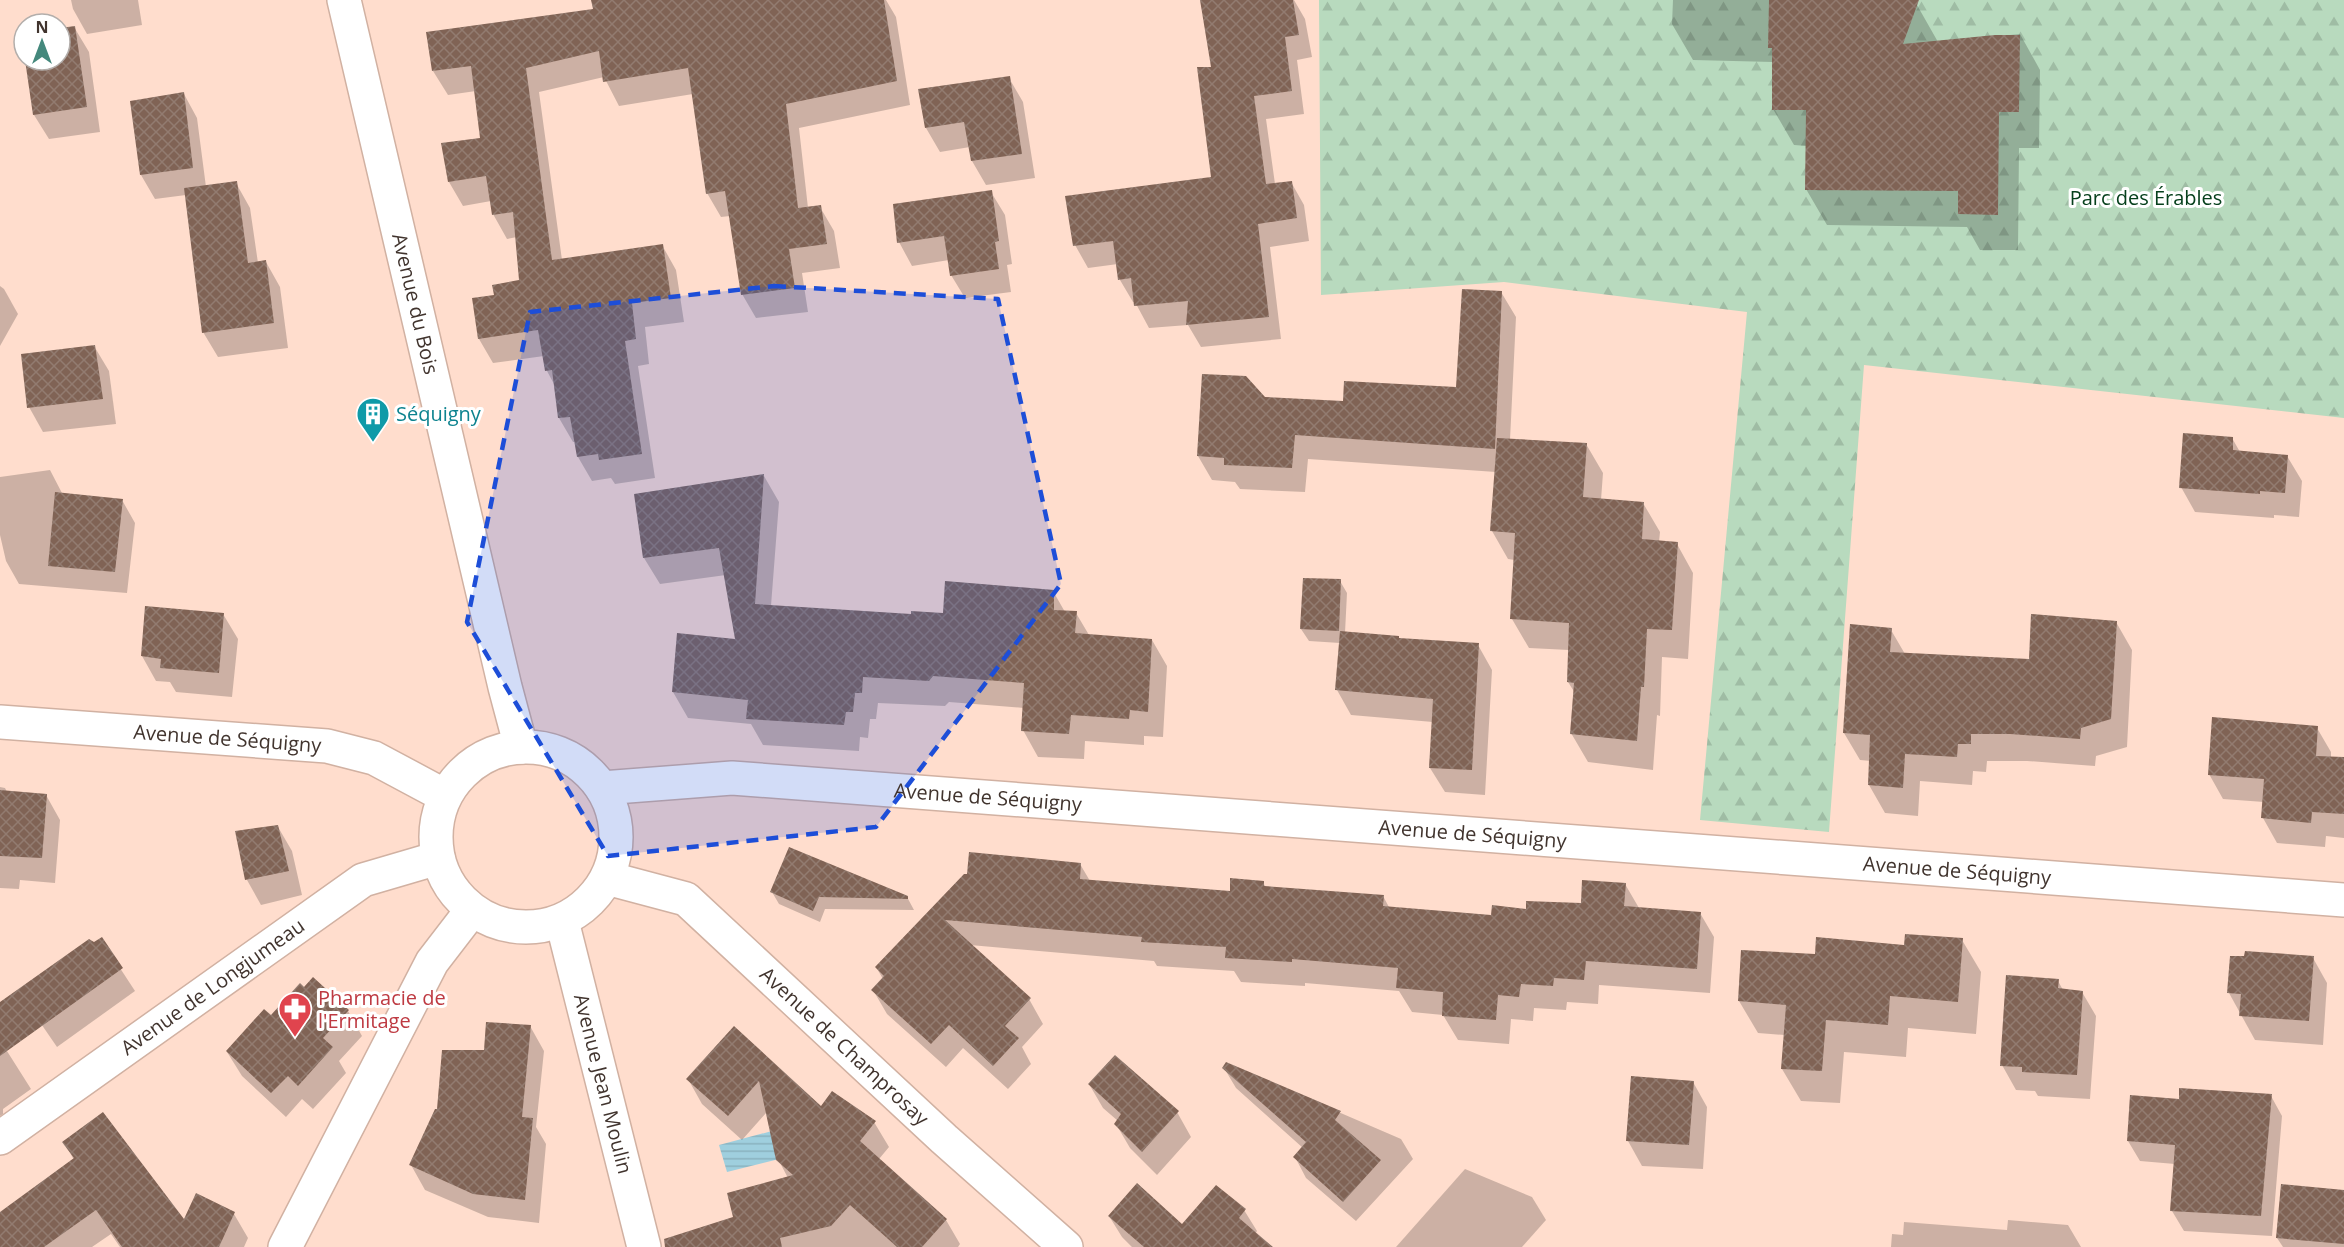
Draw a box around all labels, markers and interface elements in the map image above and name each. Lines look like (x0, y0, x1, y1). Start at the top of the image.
north arrow (12, 12, 72, 72)
text: N (35, 16, 49, 38)
park label: Parc des Érables (2070, 184, 2222, 211)
street label: Avenue du Bois (386, 230, 445, 377)
building icon: Séquigny (355, 396, 391, 443)
place label: Séquigny (396, 400, 482, 427)
street label: Avenue de Séquigny (132, 718, 323, 759)
street label: Avenue de Séquigny (893, 776, 1084, 818)
street label: Avenue de Séquigny (1378, 813, 1568, 854)
street label: Avenue de Séquigny (1862, 850, 2053, 891)
street label: Avenue de Longjumeau (115, 912, 310, 1061)
street label: Avenue de Champrosay (754, 961, 936, 1132)
place label: Pharmacie de l'Ermitage (318, 984, 446, 1034)
pharmacy icon: Pharmacie de l'Ermitage (277, 991, 313, 1038)
street label: Avenue Jean Moulin (568, 991, 639, 1177)

